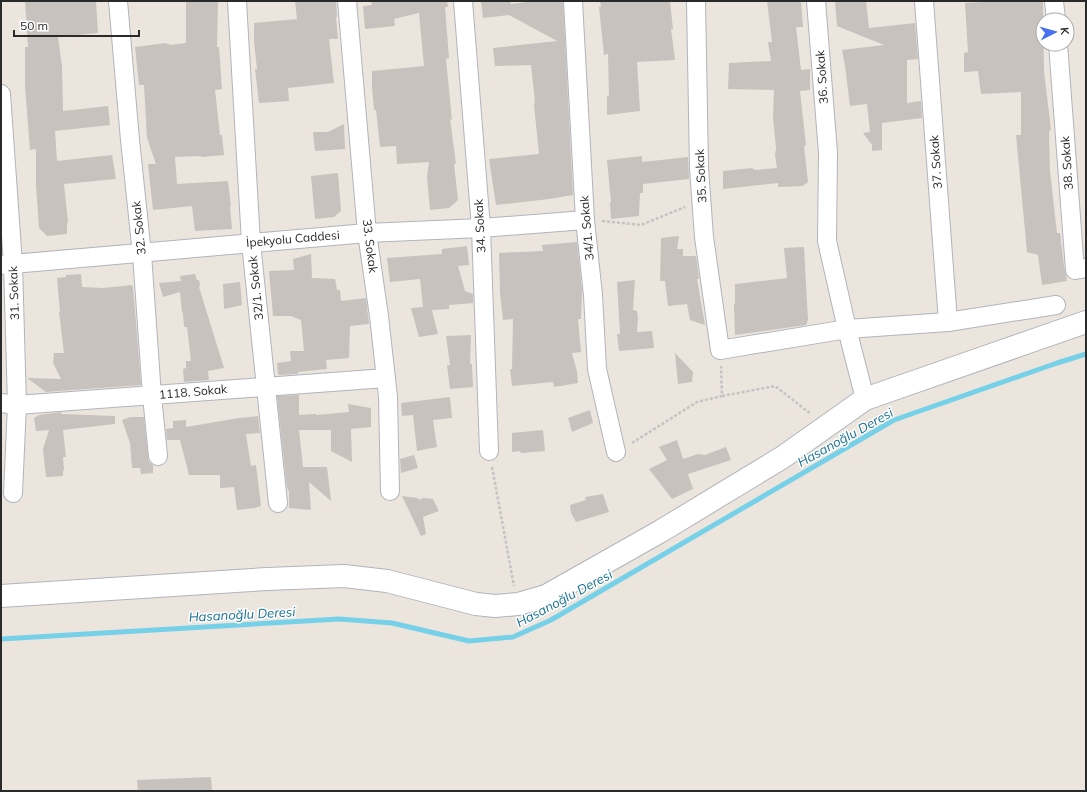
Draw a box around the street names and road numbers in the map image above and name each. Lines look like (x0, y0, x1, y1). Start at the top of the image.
street label: 36. Sokak (812, 49, 831, 105)
street label: 37. Sokak (926, 134, 945, 190)
street label: 38. Sokak (1057, 135, 1076, 191)
street label: 35. Sokak (692, 148, 709, 203)
street label: 34/1. Sokak (576, 194, 597, 261)
street label: 34. Sokak (471, 198, 488, 253)
street label: 32. Sokak (128, 200, 149, 256)
street label: 33. Sokak (360, 218, 381, 275)
street label: İpekyolu Caddesi (246, 227, 340, 250)
street label: 32/1. Sokak (245, 254, 266, 321)
street label: 31. Sokak (5, 265, 22, 320)
street label: 1118. Sokak (158, 381, 229, 402)

